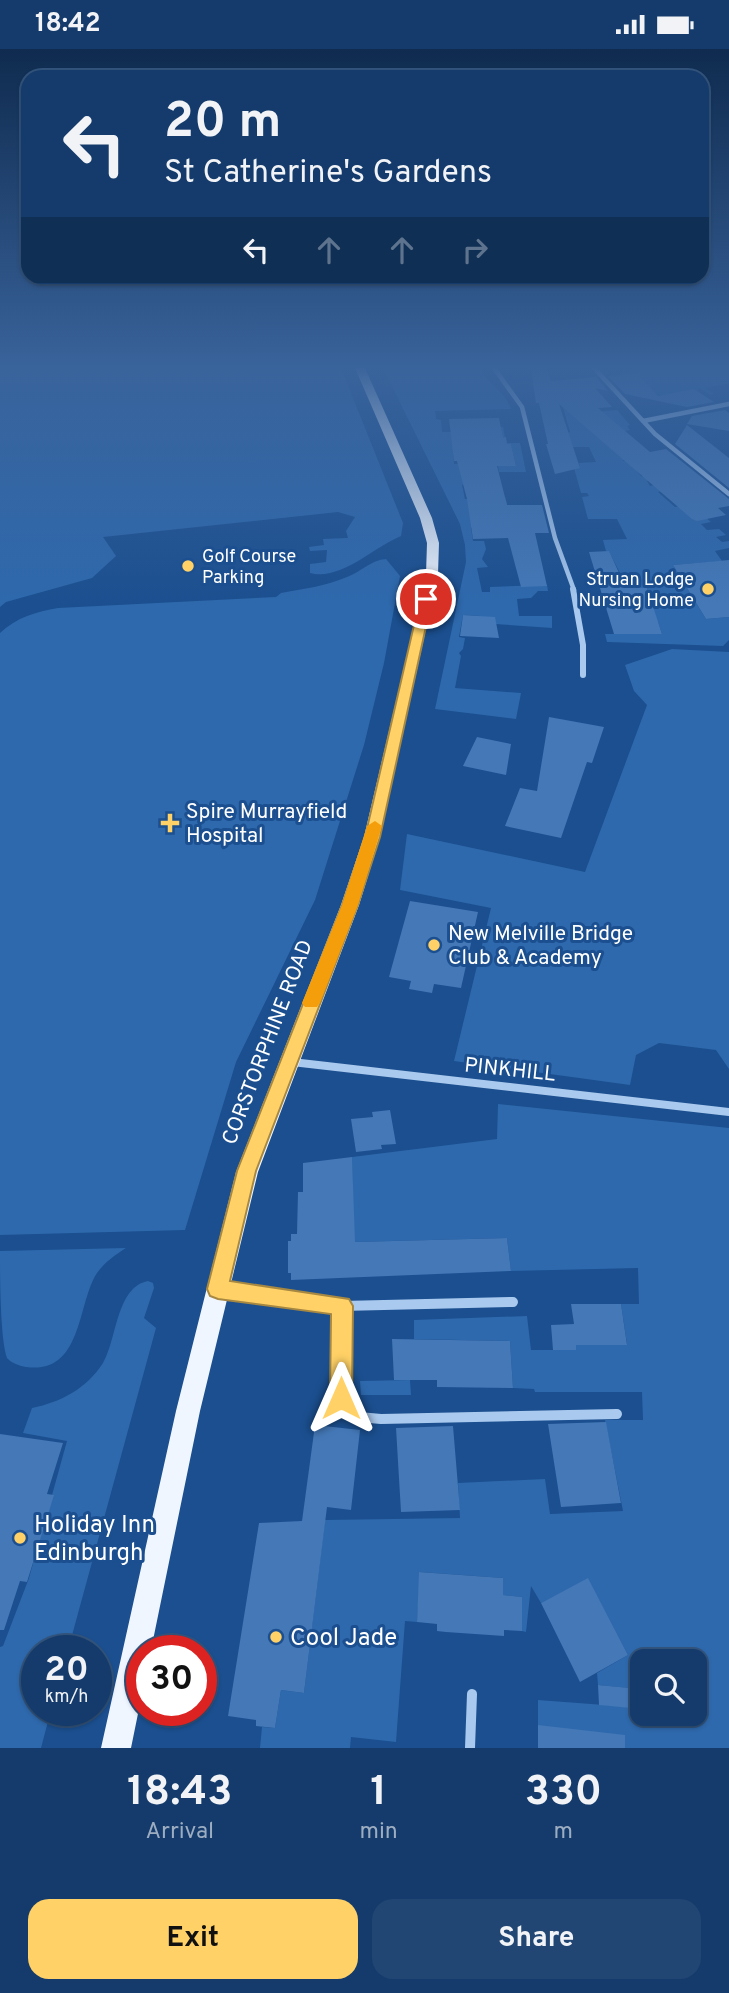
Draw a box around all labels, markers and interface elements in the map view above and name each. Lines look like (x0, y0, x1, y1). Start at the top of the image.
text: 18:42 (35, 8, 101, 41)
text: 20 m (164, 93, 281, 155)
icon: left (49, 98, 140, 189)
text: St Catherine's Gardens (164, 154, 492, 194)
icon: left (237, 231, 275, 269)
icon: ahead (310, 231, 348, 269)
icon: ahead (383, 231, 421, 269)
icon: right (456, 231, 494, 269)
place label: Golf Course Parking (202, 546, 296, 590)
marker: Golf Course Parking (180, 558, 196, 574)
pin (396, 569, 456, 629)
place label: Struan Lodge Nursing Home (579, 569, 694, 613)
icon: arrive (407, 580, 445, 618)
marker: Struan Lodge Nursing Home (700, 581, 716, 597)
place label: Spire Murrayfield Hospital (186, 799, 347, 850)
marker: Spire Murrayfield Hospital (160, 813, 180, 833)
place label: New Melville Bridge Club & Academy (448, 921, 633, 972)
street label: CORSTORPHINE ROAD (217, 936, 320, 1149)
marker: New Melville Bridge Club & Academy (426, 937, 442, 953)
street label: PINKHILL (463, 1052, 557, 1089)
position arrow (304, 1361, 378, 1435)
place label: Holiday Inn Edinburgh (34, 1511, 155, 1569)
marker: Holiday Inn Edinburgh (12, 1530, 28, 1546)
place label: Cool Jade (290, 1624, 397, 1654)
marker: Cool Jade (268, 1629, 284, 1645)
speed limit sign: 30 (126, 1635, 217, 1726)
text: 20 (44, 1649, 89, 1693)
map controls (630, 1649, 707, 1726)
button: search (630, 1649, 707, 1726)
text: km/h (45, 1686, 88, 1709)
text: 18:43 (127, 1767, 233, 1820)
text: 1 (370, 1767, 387, 1820)
text: 330 (525, 1767, 602, 1820)
text: Arrival (145, 1818, 214, 1847)
text: min (359, 1818, 398, 1847)
text: m (554, 1818, 573, 1847)
button: Exit (28, 1899, 358, 1979)
button: Share (372, 1899, 701, 1979)

